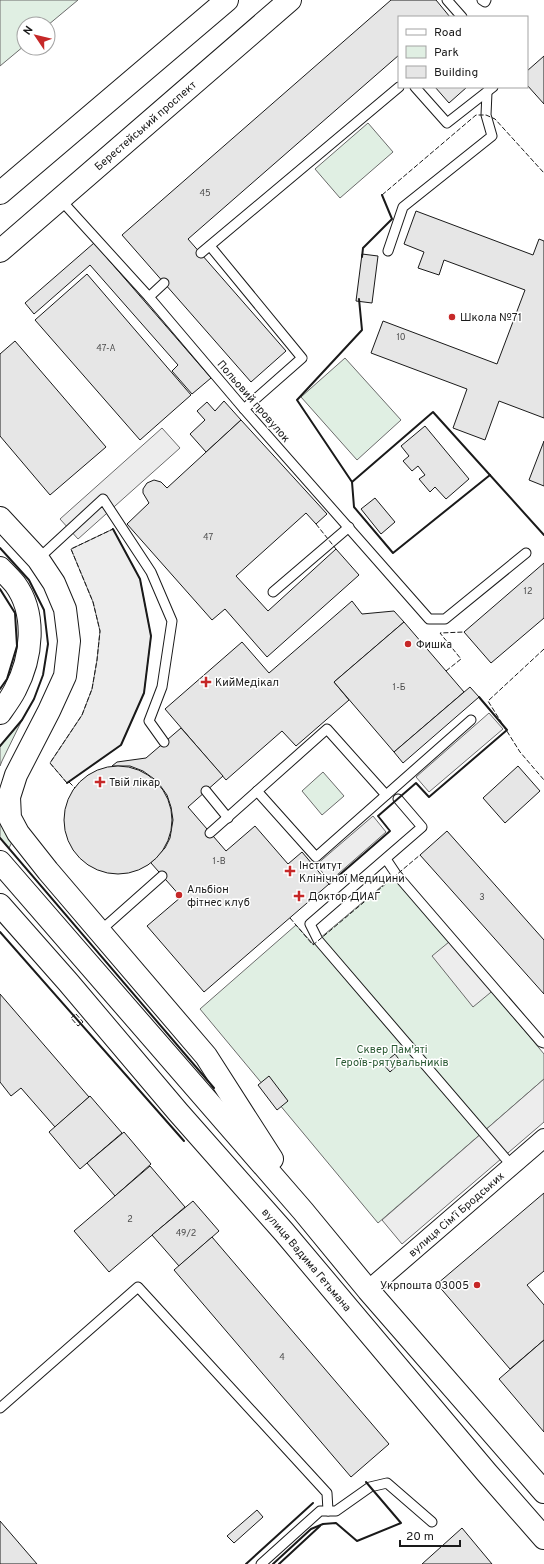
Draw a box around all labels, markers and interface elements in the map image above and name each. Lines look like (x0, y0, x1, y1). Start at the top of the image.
north arrow (16, 16, 56, 56)
legend (398, 16, 528, 88)
text: N (21, 24, 37, 38)
text: Road (434, 25, 462, 41)
text: Park (434, 45, 459, 61)
text: Building (434, 65, 478, 81)
street label: Берестейський проспект (92, 78, 200, 174)
house number: 45 (199, 188, 211, 199)
place label: Школа №71 (460, 311, 522, 325)
marker: Школа №71 (447, 312, 457, 322)
house number: 10 (396, 332, 406, 343)
house number: 47-А (96, 343, 116, 354)
street label: Польовий провулок (214, 358, 293, 446)
house number: 47 (203, 532, 213, 543)
house number: 12 (524, 586, 532, 597)
place label: Фишка (416, 638, 452, 652)
marker: Фишка (403, 639, 413, 649)
marker: КийМедікал (200, 676, 212, 688)
place label: КийМедікал (215, 676, 279, 690)
house number: 1-Б (392, 682, 406, 693)
marker: Твій лікар (94, 776, 106, 788)
place label: Твій лікар (109, 776, 160, 790)
house number: 1-В (212, 856, 226, 867)
place label: Інститут Клінічної Медицини (299, 859, 405, 886)
marker: Інститут Клінічної Медицини (284, 865, 296, 877)
place label: Альбіон фітнес клуб (187, 883, 250, 910)
marker: Альбіон фітнес клуб (174, 890, 184, 900)
marker: Доктор ДИАГ (293, 890, 305, 902)
place label: Доктор ДИАГ (308, 890, 381, 904)
house number: 3 (479, 892, 485, 903)
park label: Сквер Пам'яті Героїв-рятувальників (335, 1043, 449, 1070)
street label: вулиця Сімʼї Бродських (406, 1169, 508, 1260)
street label: вулиця Вадима Гетьмана (258, 1206, 354, 1315)
house number: 2 (127, 1214, 133, 1225)
house number: 49/2 (176, 1228, 196, 1239)
place label: Укрпошта 03005 (380, 1279, 469, 1293)
marker: Укрпошта 03005 (472, 1280, 482, 1290)
house number: 4 (279, 1352, 285, 1363)
scale bar (400, 1522, 460, 1548)
text: 20 m (406, 1529, 434, 1545)

